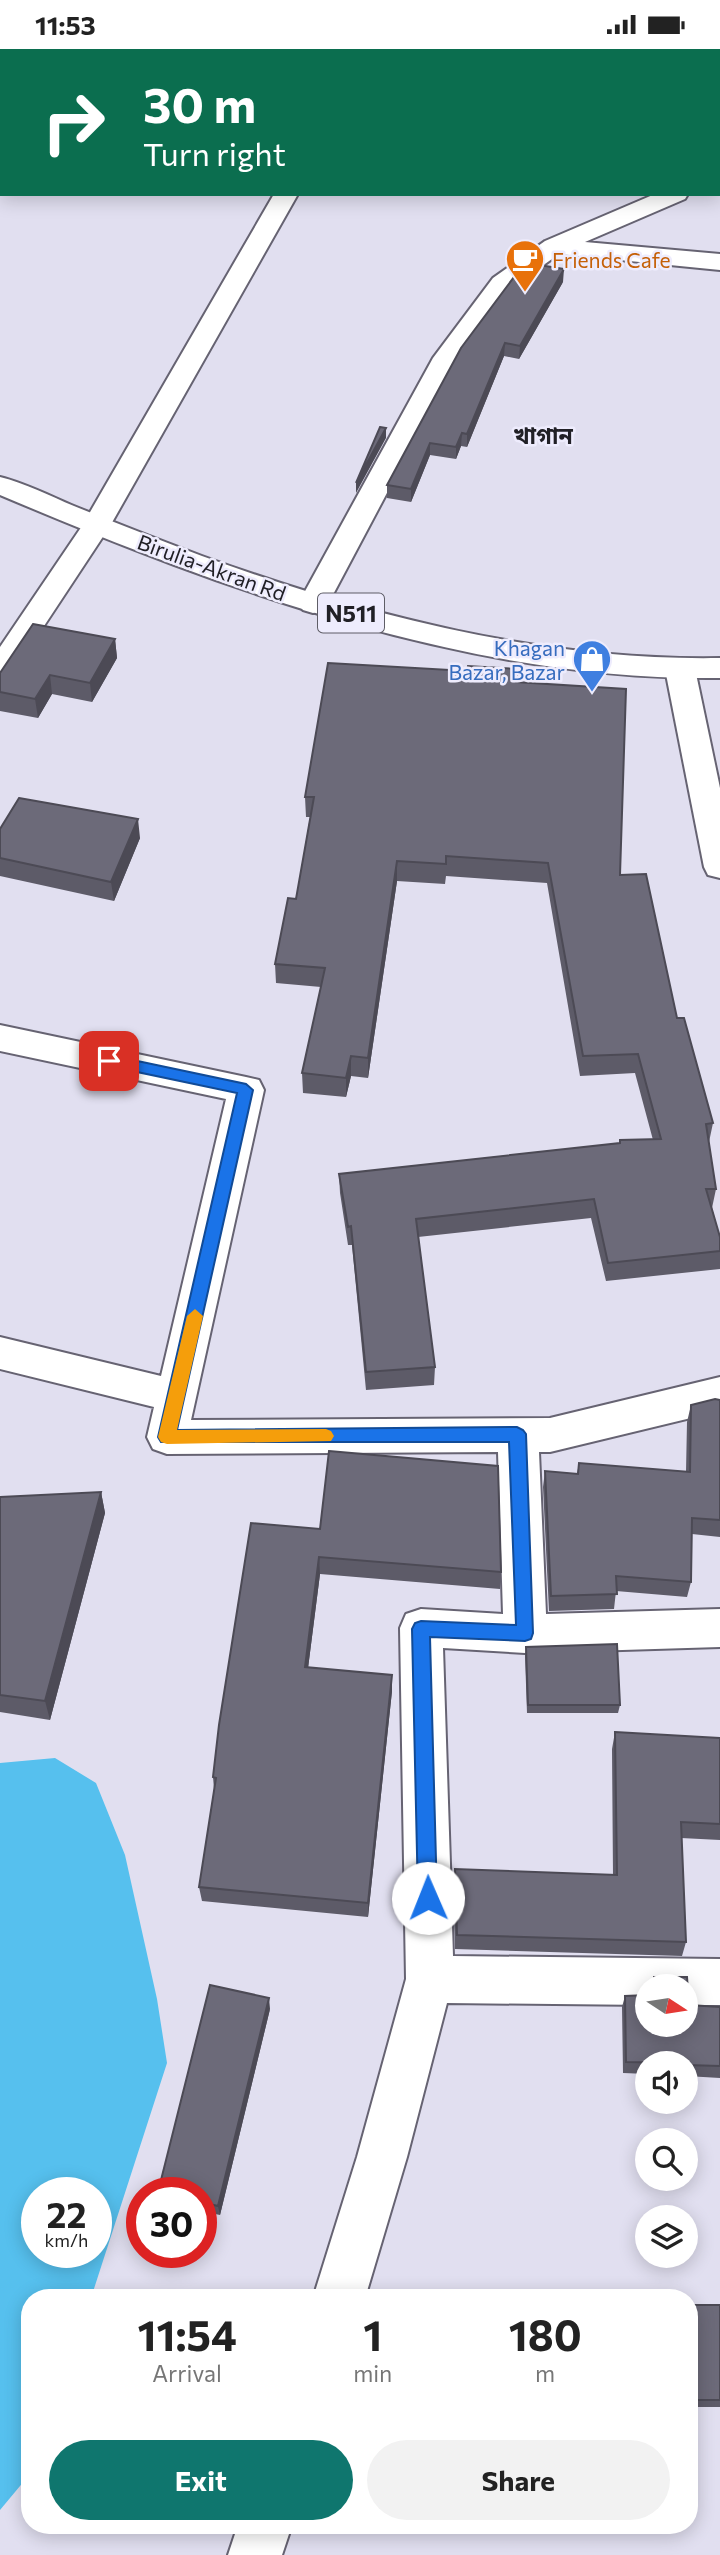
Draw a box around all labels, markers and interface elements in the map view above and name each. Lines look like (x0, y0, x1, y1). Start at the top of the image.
text: 11:53 (35, 9, 96, 40)
text: 30 m (143, 73, 256, 133)
icon: right (28, 77, 119, 168)
text: Turn right (143, 133, 286, 173)
cafe icon: Friends Cafe (504, 238, 546, 293)
place label: Friends Cafe (552, 247, 671, 272)
district label: খাগান (513, 421, 573, 449)
street label: Birulia-Akran Rd (135, 529, 289, 605)
road number: N511 (318, 593, 384, 633)
place label: Khagan Bazar, Bazar (449, 635, 565, 684)
shop icon: Khagan Bazar, Bazar (571, 638, 613, 693)
pin (79, 1031, 139, 1091)
icon: arrive (90, 1042, 128, 1080)
position arrow (391, 1861, 465, 1935)
north arrow (635, 1974, 698, 2037)
map controls (635, 1974, 698, 2268)
button: sound (635, 2051, 698, 2114)
button: search (635, 2128, 698, 2191)
speed limit sign: 30 (126, 2177, 217, 2268)
text: 22 (47, 2192, 86, 2235)
button: layers (635, 2205, 698, 2268)
text: km/h (45, 2229, 88, 2251)
text: 11:54 (137, 2308, 237, 2360)
text: 1 (363, 2308, 382, 2360)
text: 180 (509, 2308, 582, 2360)
text: Arrival (152, 2359, 222, 2387)
text: min (353, 2359, 392, 2387)
text: m (535, 2359, 555, 2387)
button: Exit (49, 2440, 353, 2520)
button: Share (367, 2440, 670, 2520)

